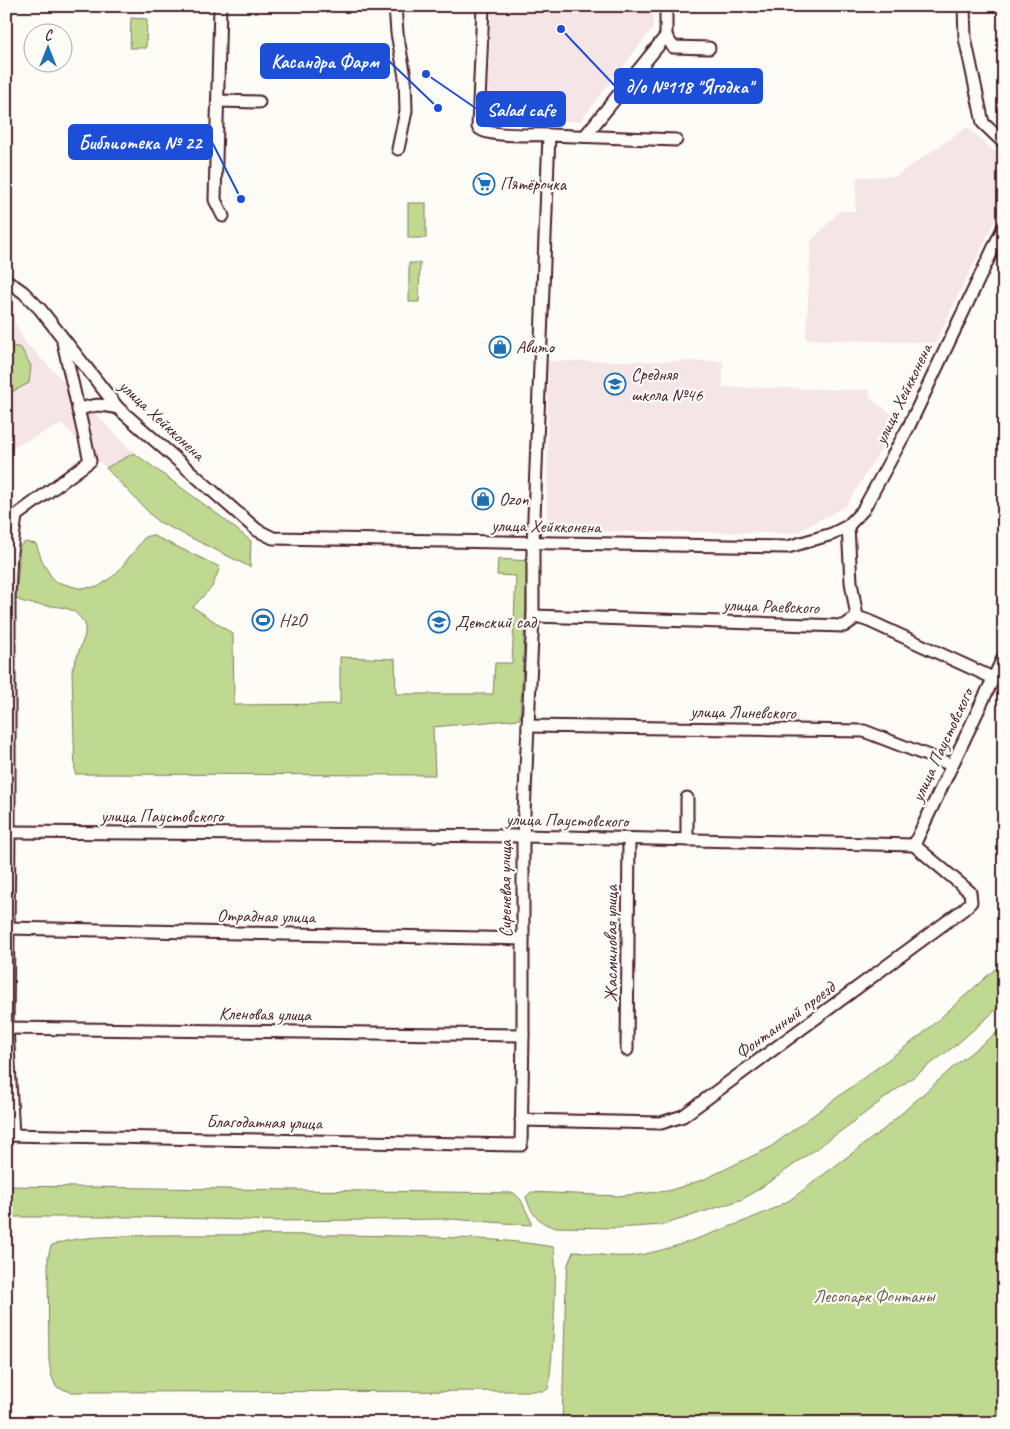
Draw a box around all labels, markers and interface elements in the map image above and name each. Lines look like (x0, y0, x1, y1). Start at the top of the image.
north arrow (22, 22, 72, 72)
text: С (45, 27, 54, 44)
callout: Касандра Фарм (261, 44, 389, 78)
text: Касандра Фарм (271, 50, 380, 74)
callout: д/о №118 "Ягодка" (615, 69, 762, 103)
text: д/о №118 "Ягодка" (626, 75, 757, 99)
callout: Salad cafe (477, 92, 565, 126)
text: Salad cafe (487, 98, 557, 122)
callout: Библиотека № 22 (69, 125, 212, 159)
text: Библиотека № 22 (78, 131, 204, 155)
supermarket icon: Пятёрочка (472, 172, 496, 196)
place label: Пятёрочка (500, 173, 568, 195)
shop icon: Авито (488, 335, 512, 359)
place label: Авито (516, 336, 555, 358)
street label: улица Хейкконена (869, 339, 938, 449)
place label: Средняя школа №46 (631, 363, 703, 406)
school or university icon: Средняя школа №46 (603, 372, 627, 396)
street label: улица Хейкконена (114, 374, 211, 466)
shop icon: Ozon (471, 487, 495, 511)
place label: Ozon (499, 488, 529, 510)
street label: улица Хейкконена (490, 514, 602, 538)
street label: улица Раевского (722, 593, 821, 619)
sports icon: H2O (251, 608, 275, 632)
place label: H2O (279, 609, 308, 631)
school or university icon: Детский сад (427, 610, 451, 634)
place label: Детский сад (455, 611, 538, 633)
street label: улица Паустовского (906, 683, 979, 806)
street label: улица Линевского (689, 700, 798, 724)
street label: улица Паустовского (100, 805, 225, 827)
street label: улица Паустовского (505, 808, 630, 832)
street label: Сиреневая улица (494, 839, 516, 938)
street label: Жасминовая улица (600, 884, 622, 1003)
street label: Отрадная улица (217, 904, 317, 928)
street label: Фонтанный проезд (731, 976, 840, 1063)
street label: Кленовая улица (219, 1002, 312, 1026)
street label: Благодатная улица (206, 1110, 324, 1134)
park label: Лесопарк Фонтаны (814, 1285, 936, 1307)

